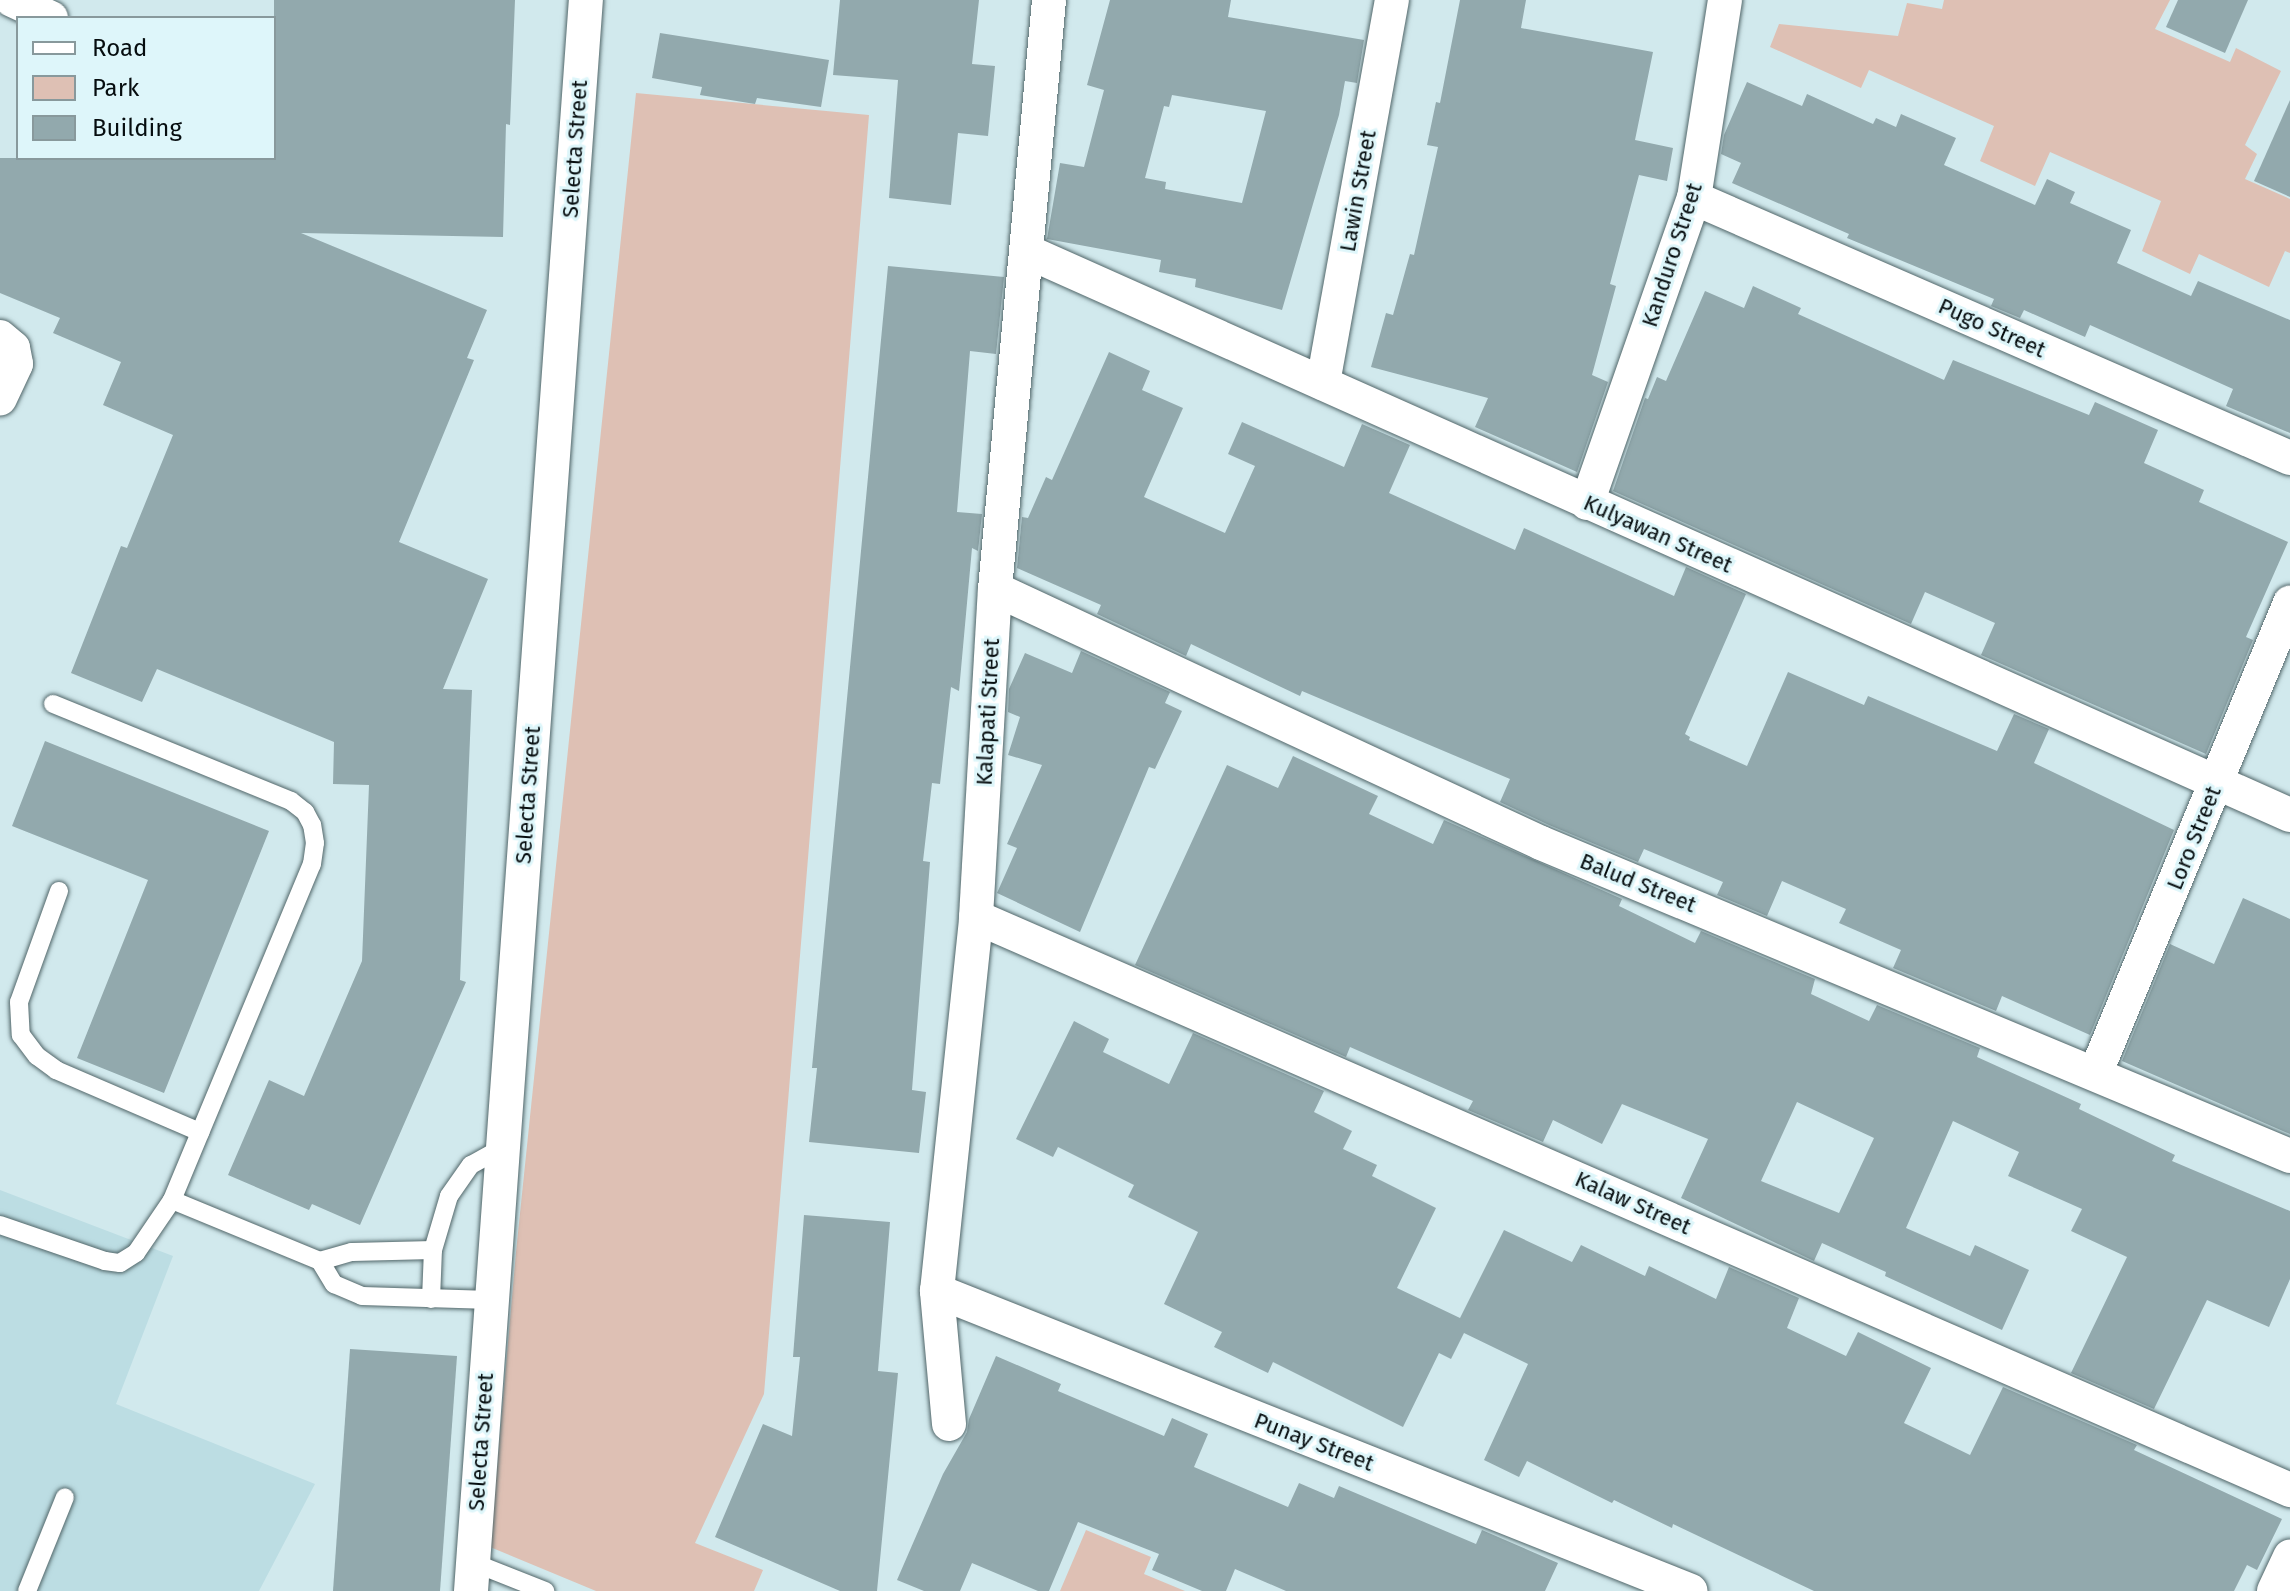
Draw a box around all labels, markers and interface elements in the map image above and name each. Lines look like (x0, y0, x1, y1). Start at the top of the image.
legend (16, 16, 276, 160)
text: Road (92, 34, 147, 62)
text: Park (92, 74, 139, 102)
street label: Selecta Street (557, 79, 593, 219)
text: Building (92, 114, 182, 142)
street label: Lawin Street (1334, 128, 1382, 254)
street label: Kanduro Street (1636, 180, 1708, 330)
street label: Pugo Street (1934, 293, 2050, 363)
street label: Kulyawan Street (1580, 489, 1736, 579)
street label: Kalapati Street (971, 638, 1005, 786)
street label: Selecta Street (510, 725, 546, 865)
street label: Loro Street (2161, 782, 2227, 894)
street label: Balud Street (1576, 848, 1700, 918)
street label: Kalaw Street (1571, 1166, 1695, 1240)
street label: Selecta Street (463, 1372, 499, 1512)
street label: Punay Street (1251, 1407, 1377, 1477)

